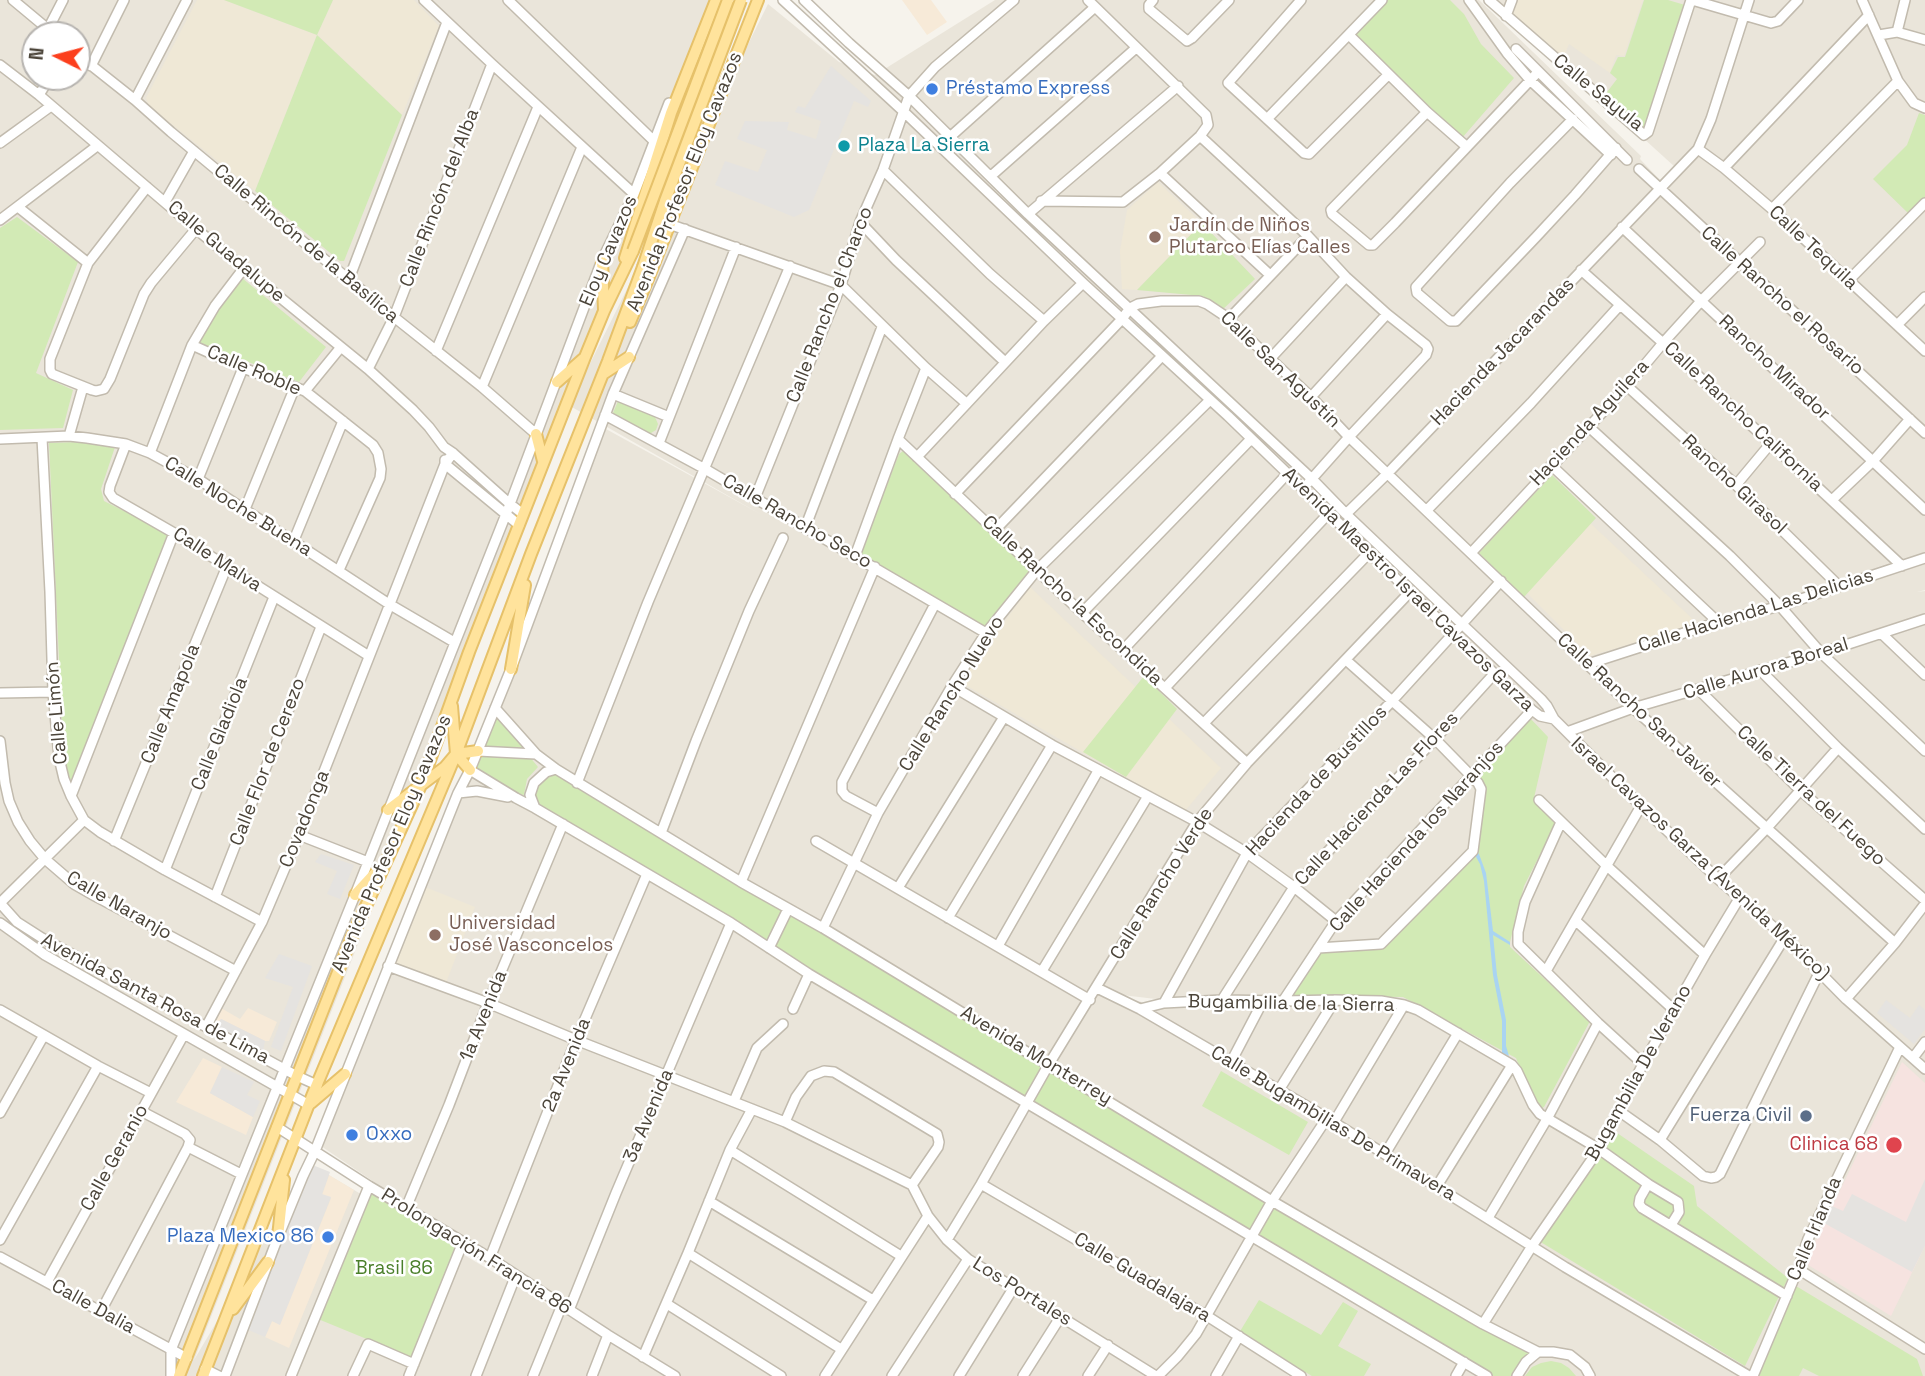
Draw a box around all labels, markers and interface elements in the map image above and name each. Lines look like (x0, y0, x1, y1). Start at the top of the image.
north arrow (21, 21, 91, 91)
text: N (24, 46, 50, 62)
street label: Avenida Profesor Eloy Cavazos (622, 49, 748, 315)
street label: Calle Sayula (1548, 50, 1648, 136)
place label: Préstamo Express (946, 78, 1110, 100)
marker: Préstamo Express (924, 81, 940, 97)
street label: Calle Rincón del Alba (395, 106, 485, 290)
place label: Plaza La Sierra (858, 135, 989, 157)
marker: Plaza La Sierra (836, 138, 852, 154)
street label: Calle Rincón de la Basílica (209, 160, 403, 328)
street label: Eloy Cavazos (575, 192, 643, 310)
street label: Calle Guadalupe (163, 196, 289, 308)
street label: Calle Tequila (1764, 201, 1862, 295)
street label: Calle Rancho el Charco (782, 204, 878, 406)
place label: Jardín de Niños Plutarco Elías Calles (1169, 215, 1351, 259)
street label: Calle Rancho el Rosario (1696, 222, 1868, 380)
marker: Jardín de Niños Plutarco Elías Calles (1147, 229, 1163, 245)
street label: Hacienda Jacarandas (1427, 273, 1579, 431)
street label: Calle San Agustín (1215, 307, 1345, 433)
street label: Rancho Mirador (1714, 311, 1834, 425)
street label: Calle Rancho California (1659, 337, 1827, 497)
street label: Calle Roble (203, 341, 305, 401)
street label: Hacienda Aguilera (1526, 355, 1654, 491)
street label: Rancho Girasol (1677, 430, 1791, 540)
street label: Calle Noche Buena (160, 452, 316, 562)
street label: Avenida Maestro Israel Cavazos Garza (1277, 463, 1539, 717)
street label: Calle Rancho Seco (718, 470, 876, 574)
street label: Calle Rancho la Escondida (977, 511, 1167, 691)
street label: Calle Malva (168, 523, 266, 597)
street label: Calle Hacienda Las Delicias (1636, 564, 1876, 658)
street label: Calle Rancho Nuevo (895, 612, 1009, 776)
street label: Calle Rancho San Javier (1552, 629, 1726, 793)
street label: Calle Aurora Boreal (1681, 633, 1851, 705)
street label: Calle Amapola (137, 641, 205, 767)
street label: Calle Limón (41, 661, 73, 765)
street label: Calle Gladiola (187, 674, 253, 794)
street label: Calle Flor de Cerezo (225, 675, 311, 849)
street label: Hacienda de Bustillos (1242, 701, 1392, 861)
street label: Calle Hacienda Las Flores (1290, 707, 1464, 891)
street label: Avenida Profesor Eloy Cavazos (327, 712, 457, 976)
street label: Calle Tierra del Fuego (1732, 721, 1890, 871)
street label: Israel Cavazos Garza (Avenida México) (1566, 733, 1834, 985)
street label: Calle Hacienda los Naranjos (1325, 737, 1509, 937)
street label: Covadonga (275, 767, 335, 871)
street label: Calle Rancho Verde (1106, 804, 1218, 964)
street label: Calle Naranjo (62, 867, 176, 945)
place label: Universidad José Vasconcelos (449, 913, 613, 957)
marker: Universidad José Vasconcelos (427, 927, 443, 943)
street label: Avenida Santa Rosa de Lima (37, 929, 273, 1069)
street label: 1a Avenida (455, 967, 513, 1065)
street label: Bugambilia De Verano (1581, 981, 1697, 1165)
street label: Bugambilia de la Sierra (1187, 991, 1395, 1017)
street label: Avenida Monterrey (956, 1002, 1116, 1110)
street label: 2a Avenida (538, 1015, 596, 1115)
street label: Calle Bugambilias De Primavera (1206, 1042, 1460, 1206)
street label: 3a Avenida (619, 1066, 679, 1166)
street label: Calle Geranio (76, 1101, 154, 1215)
place label: Fuerza Civil (1690, 1105, 1792, 1127)
marker: Fuerza Civil (1798, 1108, 1814, 1124)
place label: Oxxo (366, 1124, 412, 1146)
marker: Oxxo (344, 1127, 360, 1143)
place label: Clinica 68 (1790, 1134, 1878, 1156)
marker: Clinica 68 (1884, 1135, 1904, 1155)
street label: Calle Irlanda (1783, 1174, 1847, 1284)
street label: Prolongación Francia 86 (377, 1184, 575, 1320)
place label: Plaza Mexico 86 (167, 1226, 314, 1248)
street label: Calle Guadalajara (1069, 1228, 1215, 1328)
marker: Plaza Mexico 86 (320, 1229, 336, 1245)
street label: Los Portales (968, 1253, 1076, 1331)
park label: Brasil 86 (355, 1258, 433, 1280)
street label: Calle Dalia (47, 1275, 139, 1339)

